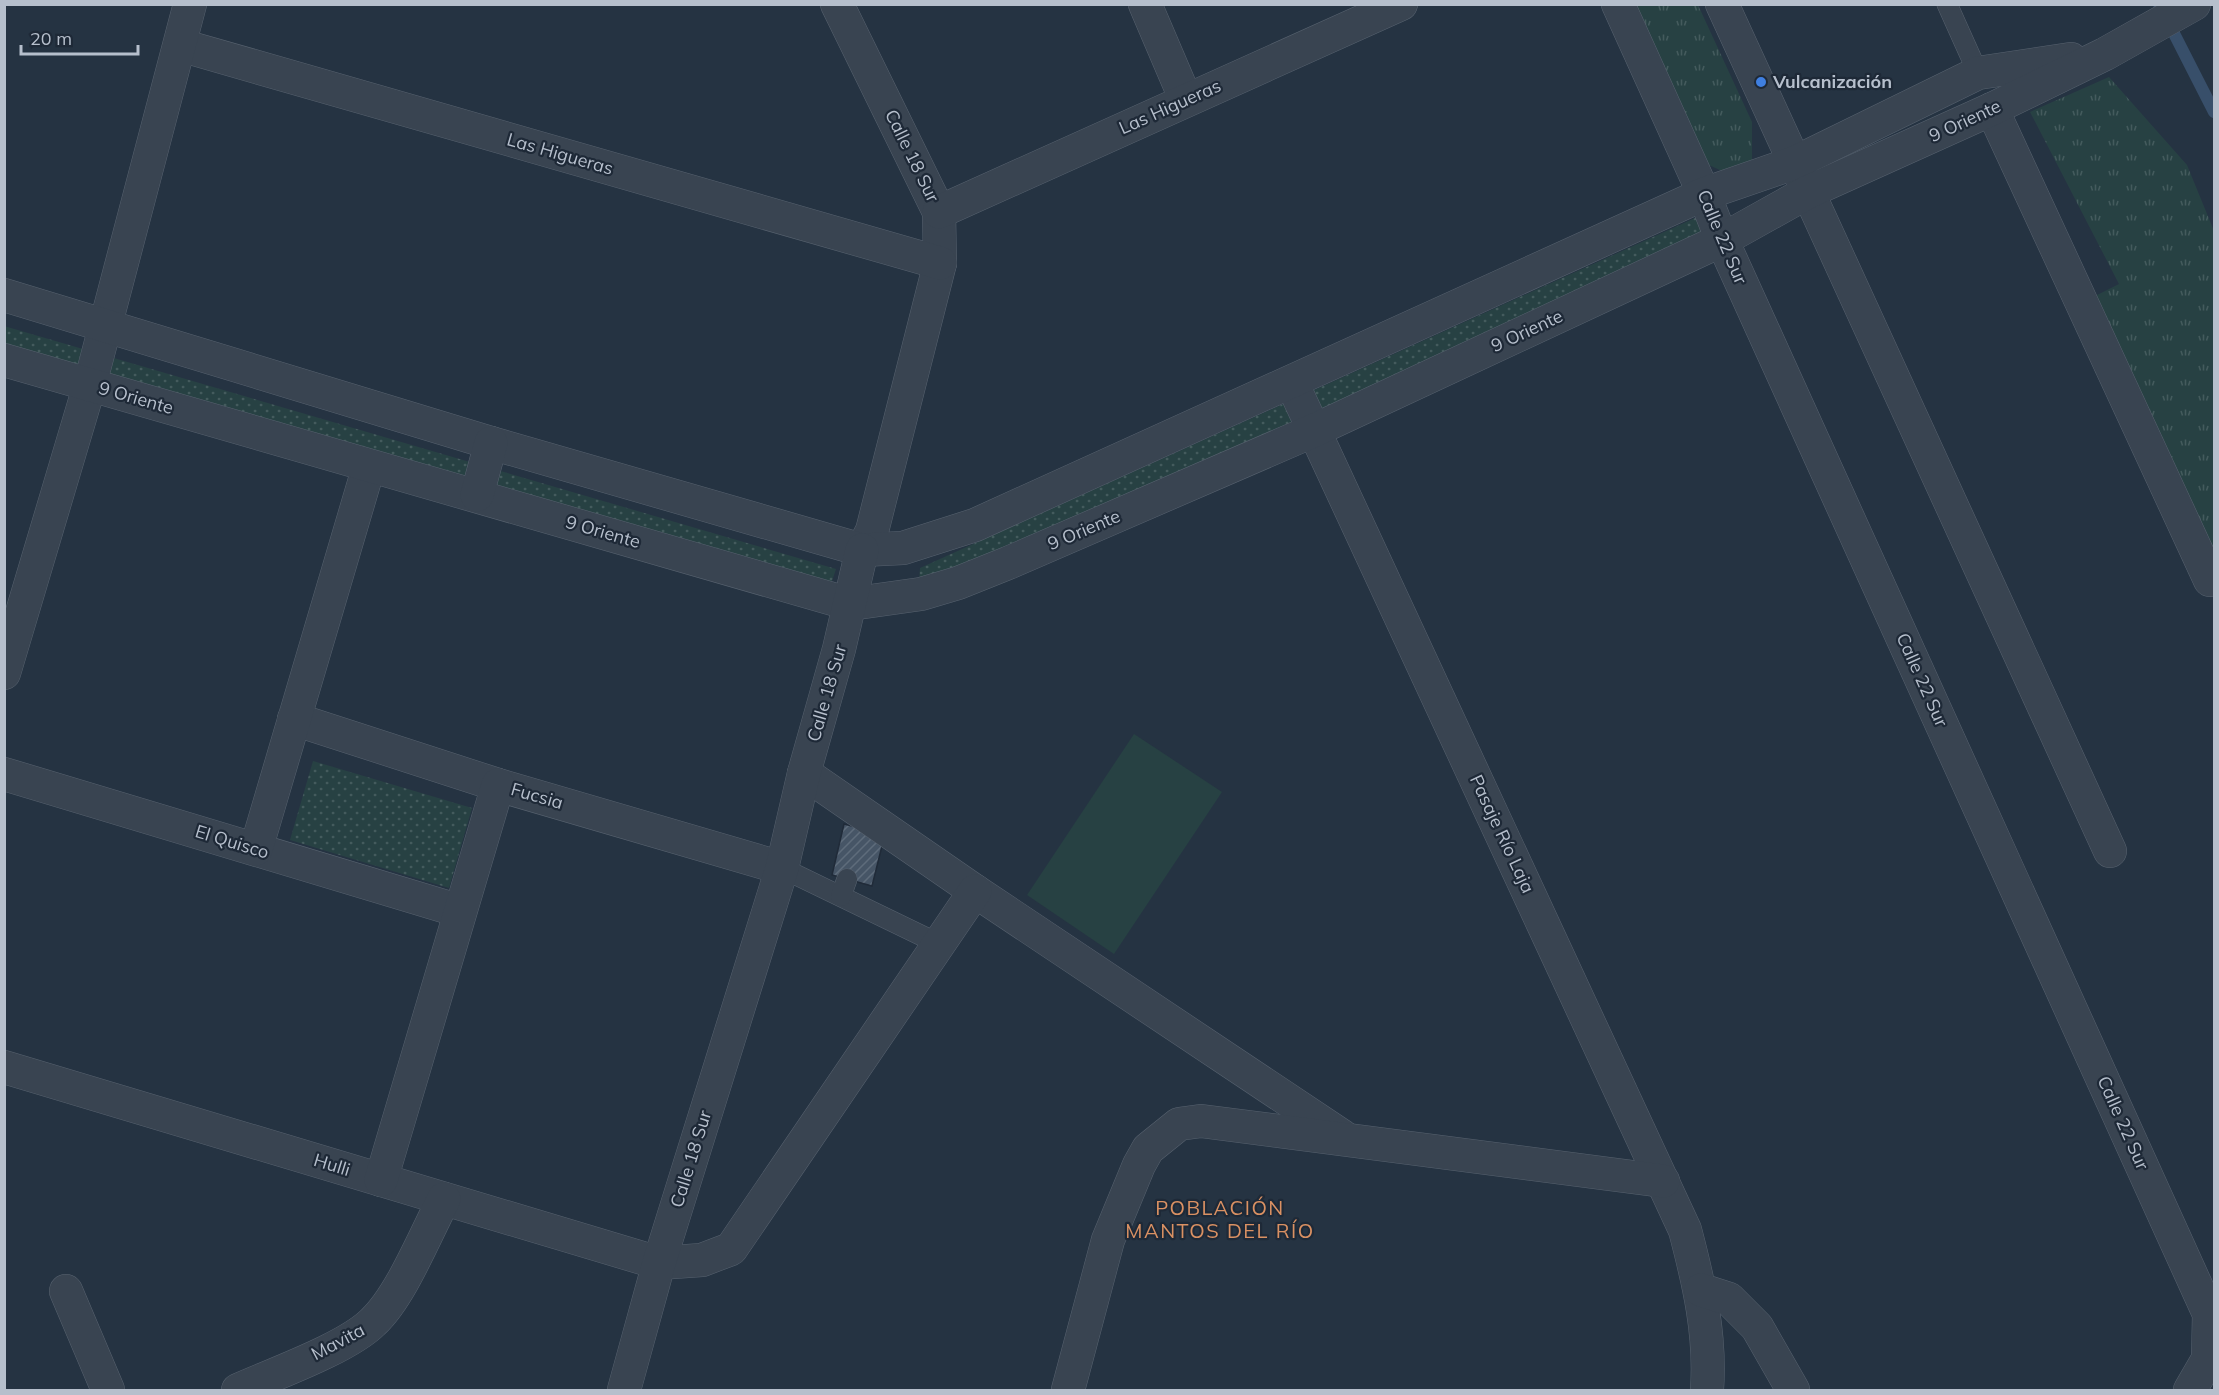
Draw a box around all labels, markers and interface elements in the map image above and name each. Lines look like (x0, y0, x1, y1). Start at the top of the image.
scale bar (21, 18, 138, 56)
text: 20 m (30, 27, 72, 50)
place label: Vulcanización (1772, 70, 1892, 93)
street label: Las Higueras (1115, 74, 1225, 139)
marker: Vulcanización (1754, 75, 1768, 89)
street label: 9 Oriente (1925, 94, 2004, 147)
street label: Calle 18 Sur (880, 106, 945, 206)
street label: Las Higueras (504, 127, 616, 180)
street label: Calle 22 Sur (1692, 186, 1753, 288)
street label: 9 Oriente (1487, 304, 1566, 357)
street label: 9 Oriente (96, 376, 176, 419)
street label: 9 Oriente (1044, 504, 1124, 555)
street label: 9 Oriente (563, 510, 643, 553)
street label: Calle 22 Sur (1892, 629, 1954, 731)
street label: Calle 18 Sur (802, 641, 852, 744)
street label: Pasaje Río Laja (1465, 771, 1540, 897)
street label: Fucsia (508, 777, 566, 814)
street label: El Quisco (192, 819, 272, 864)
street label: Calle 22 Sur (2093, 1072, 2155, 1174)
street label: Calle 18 Sur (665, 1107, 716, 1210)
street label: Hulli (311, 1148, 353, 1181)
district label: POBLACIÓN MANTOS DEL RÍO (1125, 1195, 1315, 1243)
street label: Mavita (307, 1318, 368, 1365)

